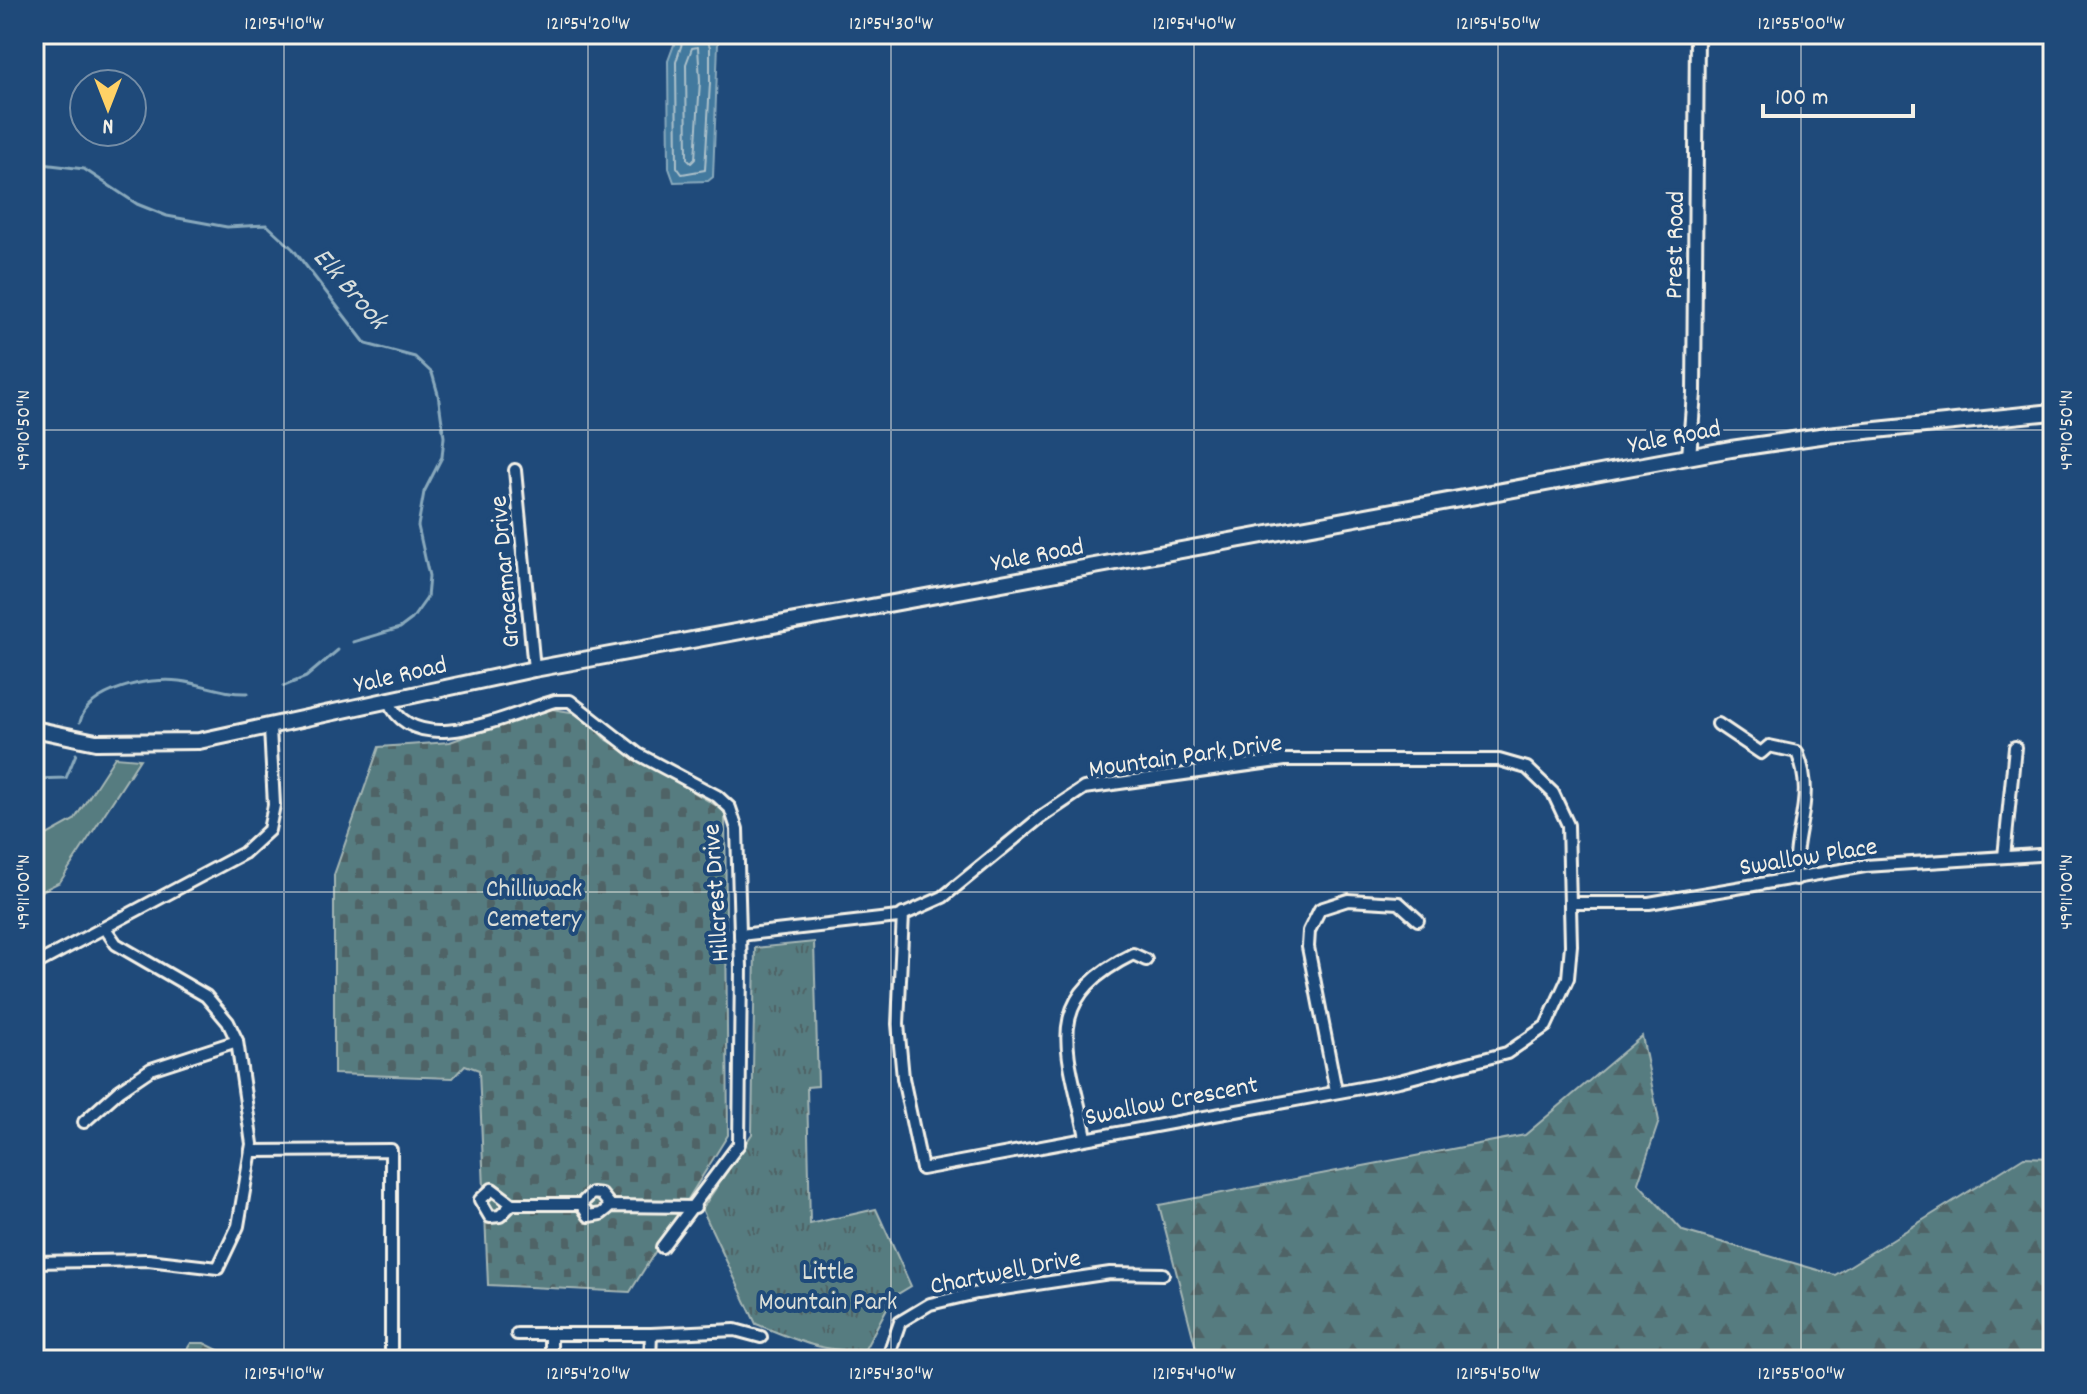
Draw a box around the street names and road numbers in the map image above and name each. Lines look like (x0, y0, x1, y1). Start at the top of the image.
street label: Prest Road (1657, 191, 1696, 299)
street label: Yale Road (1625, 411, 1724, 466)
street label: Gracemar Drive (481, 494, 532, 649)
street label: Yale Road (988, 529, 1087, 584)
street label: Yale Road (351, 648, 451, 705)
street label: Mountain Park Drive (1086, 726, 1285, 789)
street label: Hillcrest Drive (694, 822, 741, 963)
street label: Swallow Place (1737, 829, 1880, 888)
street label: Swallow Crescent (1082, 1067, 1262, 1137)
street label: Chartwell Drive (927, 1241, 1084, 1306)

